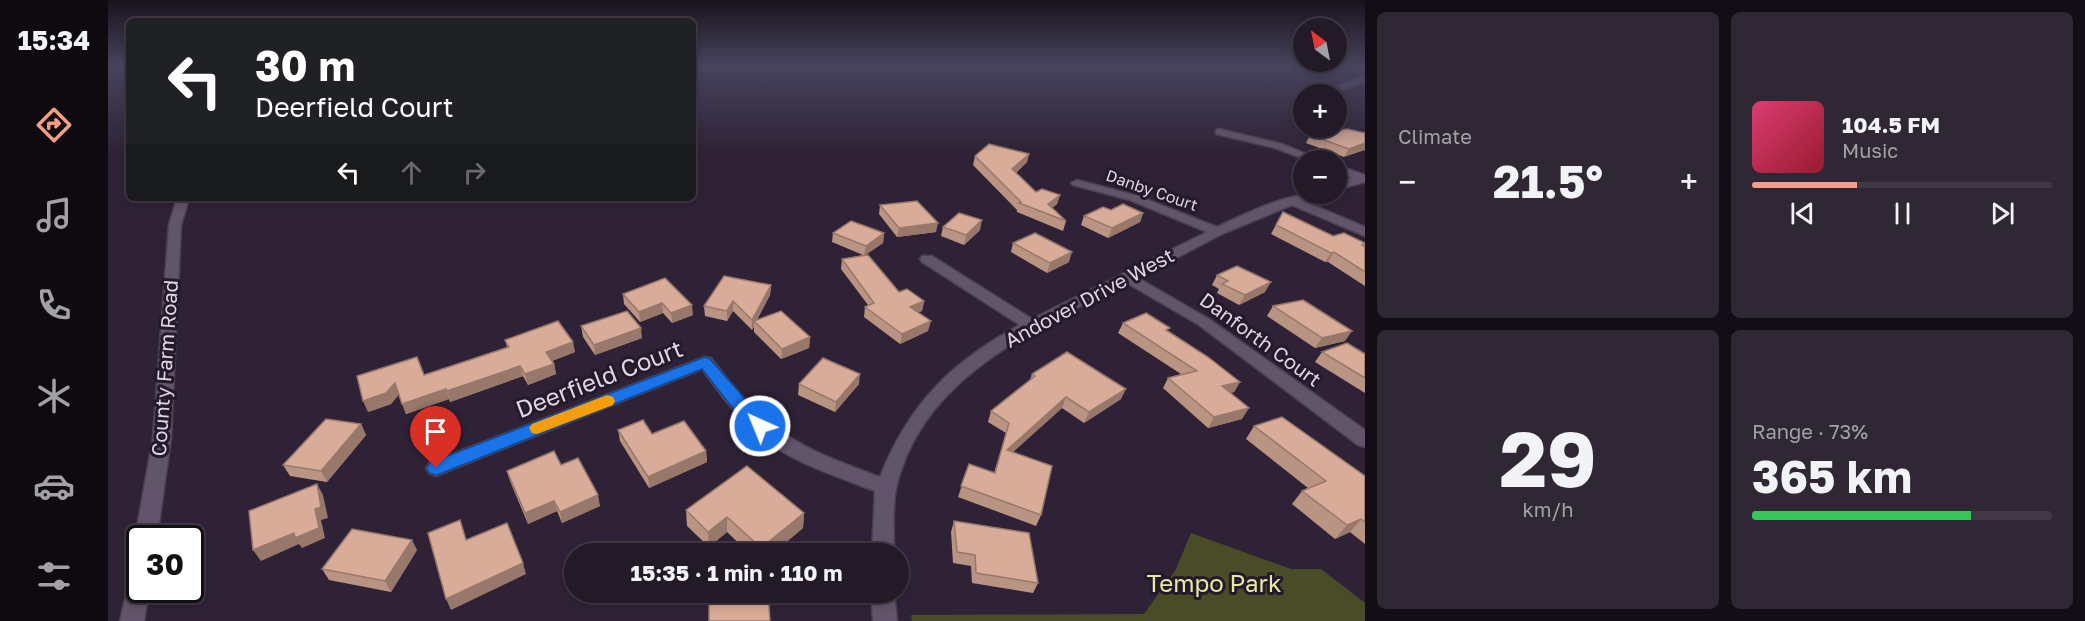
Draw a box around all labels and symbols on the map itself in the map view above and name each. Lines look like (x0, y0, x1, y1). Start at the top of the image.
north arrow (1293, 18, 1347, 72)
street label: Danby Court (1104, 165, 1200, 215)
street label: Andover Drive West (1000, 242, 1178, 352)
street label: County Farm Road (146, 279, 182, 457)
street label: Danforth Court (1196, 287, 1326, 391)
street label: Deerfield Court (511, 333, 687, 423)
position arrow (728, 394, 792, 458)
pin (410, 406, 461, 468)
speed limit sign: 30 (126, 525, 204, 603)
park label: Tempo Park (1147, 568, 1282, 597)

